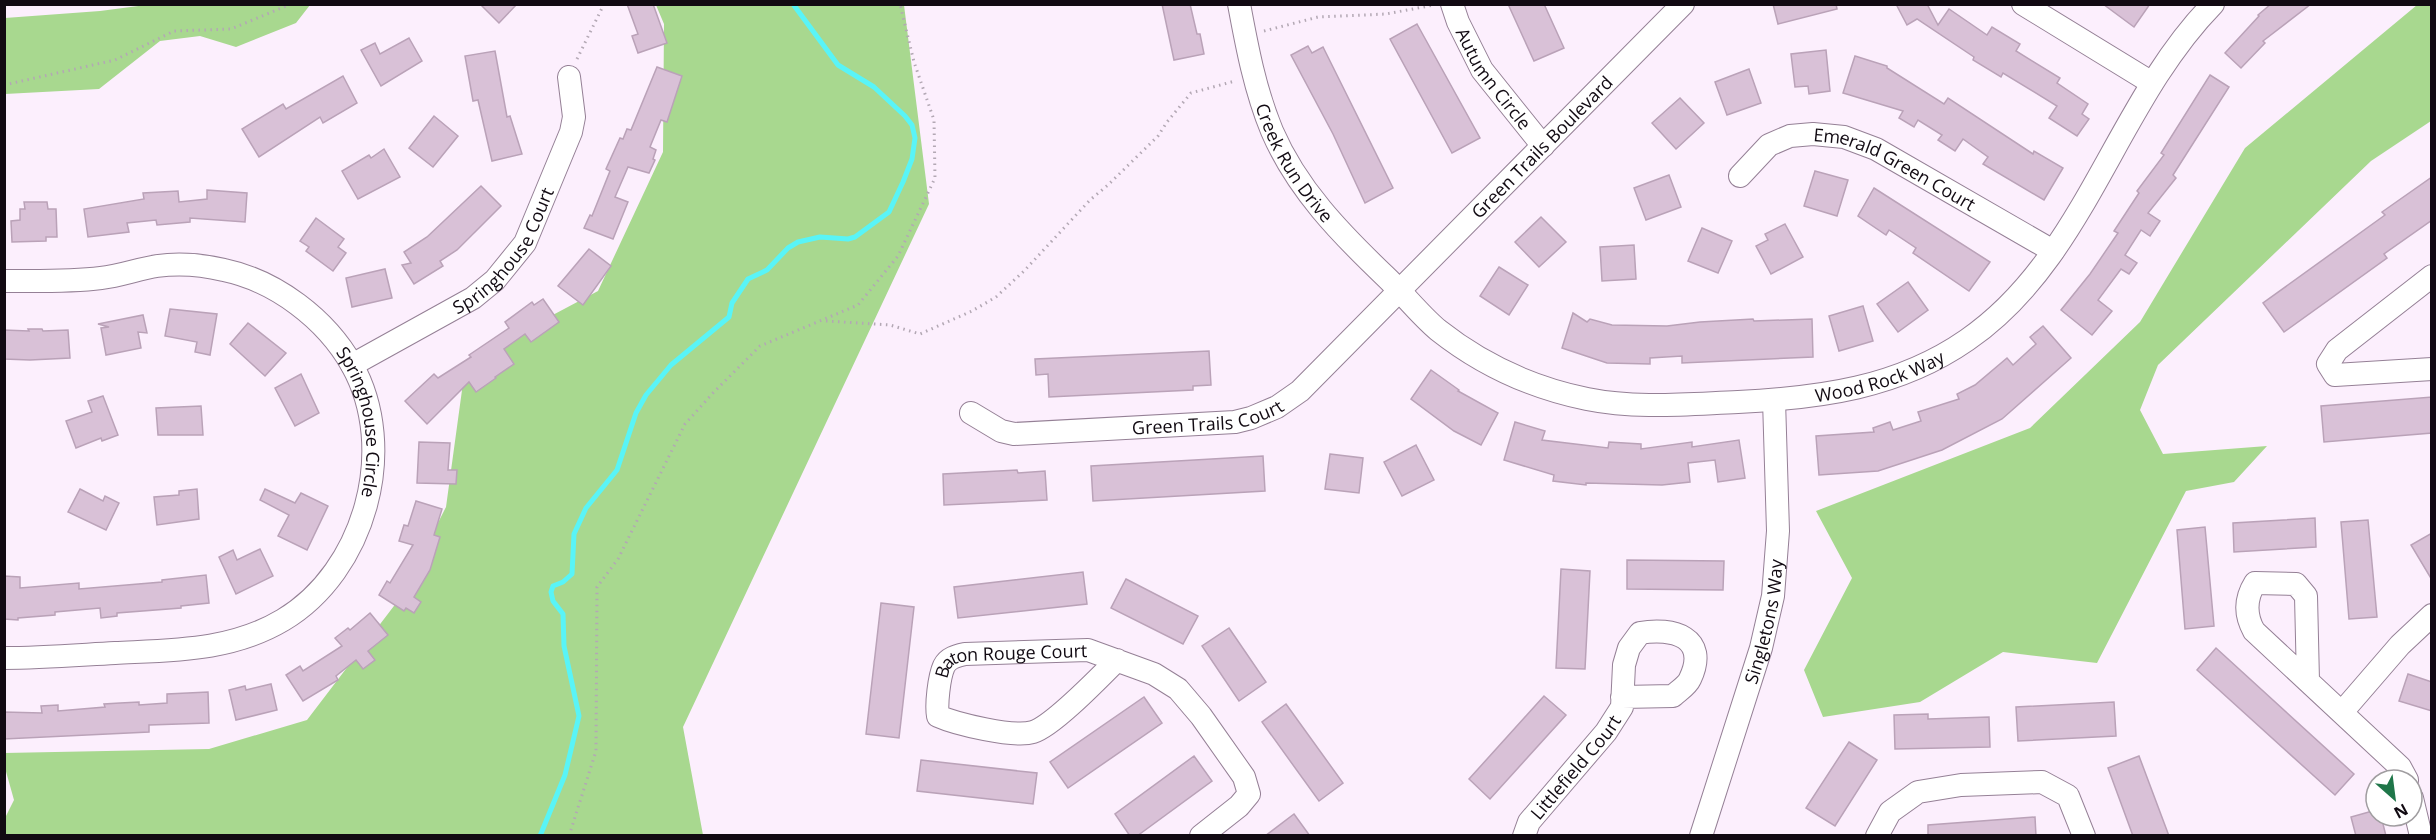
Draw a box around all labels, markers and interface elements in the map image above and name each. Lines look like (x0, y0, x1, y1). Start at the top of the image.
street label: Autumn Circle (1451, 23, 1537, 134)
street label: Green Trails Boulevard (1466, 70, 1618, 223)
street label: Creek Run Drive (1251, 100, 1339, 227)
street label: Emerald Green Court (1813, 122, 1980, 216)
street label: Springhouse Court (448, 184, 559, 319)
street label: Springhouse Circle (331, 341, 385, 500)
street label: Wood Rock Way (1813, 344, 1949, 407)
street label: Green Trails Court (1131, 394, 1288, 440)
street label: Singletons Way (1738, 557, 1788, 687)
street label: Baton Rouge Court (929, 638, 1088, 681)
street label: Littlefield Court (1525, 710, 1626, 824)
north arrow (2364, 768, 2424, 828)
text: N (2390, 798, 2412, 824)

